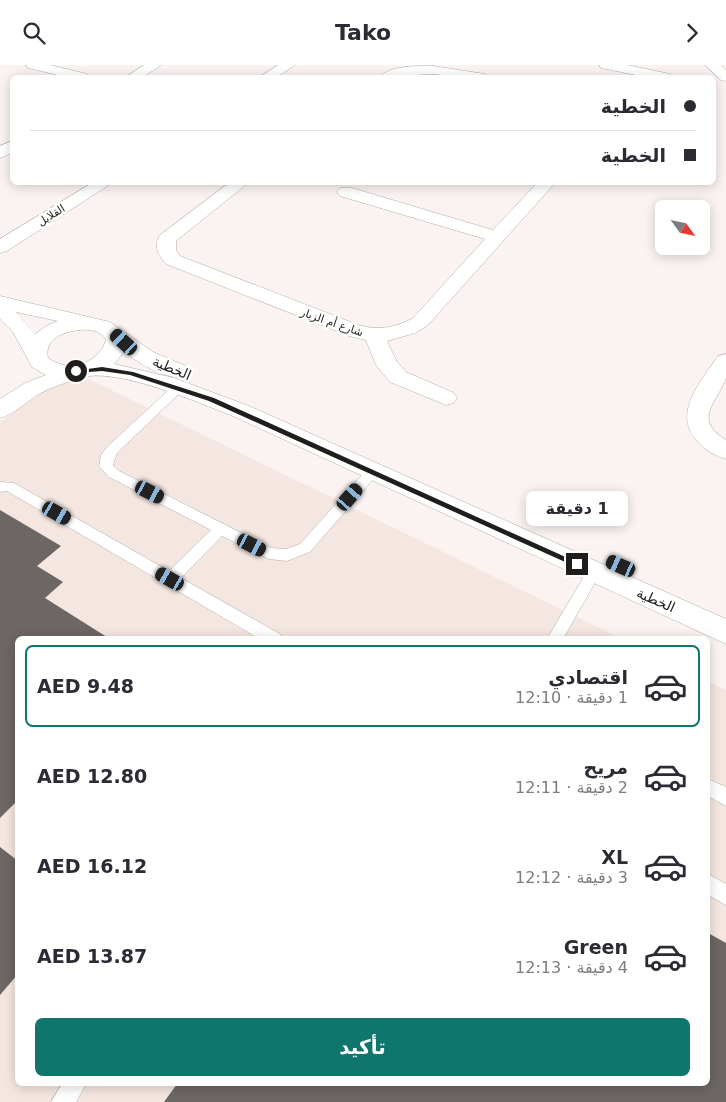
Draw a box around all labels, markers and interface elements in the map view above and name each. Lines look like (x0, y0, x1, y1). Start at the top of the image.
icon: search (20, 19, 48, 47)
icon: forward (678, 19, 706, 47)
text: Tako (335, 20, 391, 45)
text: الخطية (601, 95, 666, 117)
text: الخطية (601, 144, 666, 166)
north arrow (655, 200, 710, 255)
map controls (655, 200, 710, 255)
street label: القلايل (35, 202, 67, 229)
street label: شارع أم الزبار (298, 304, 365, 339)
car (107, 326, 140, 358)
street label: الخطية (150, 353, 194, 383)
route start (65, 360, 87, 382)
car (133, 479, 166, 505)
car (334, 481, 365, 513)
callout: 1 دقيقة (526, 491, 628, 527)
car (40, 499, 73, 527)
text: 1 دقيقة (545, 499, 609, 518)
car (235, 532, 268, 558)
route end (566, 553, 588, 575)
car (604, 553, 637, 579)
car (153, 565, 186, 593)
street label: الخطية (634, 584, 678, 616)
icon: car (643, 664, 688, 709)
text: اقتصادي (548, 666, 628, 688)
text: AED 9.48 (37, 675, 134, 697)
text: 1 دقيقة · 12:10 (515, 688, 628, 707)
icon: car (643, 754, 688, 799)
text: مريح (584, 756, 628, 778)
text: AED 12.80 (37, 765, 147, 787)
text: 2 دقيقة · 12:11 (515, 778, 628, 797)
icon: car (643, 844, 688, 889)
text: XL (601, 846, 628, 868)
text: AED 16.12 (37, 855, 147, 877)
text: 3 دقيقة · 12:12 (515, 868, 628, 887)
icon: car (643, 934, 688, 979)
text: Green (564, 936, 628, 958)
text: AED 13.87 (37, 945, 147, 967)
text: 4 دقيقة · 12:13 (515, 958, 628, 977)
button: تأكيد (35, 1018, 690, 1076)

